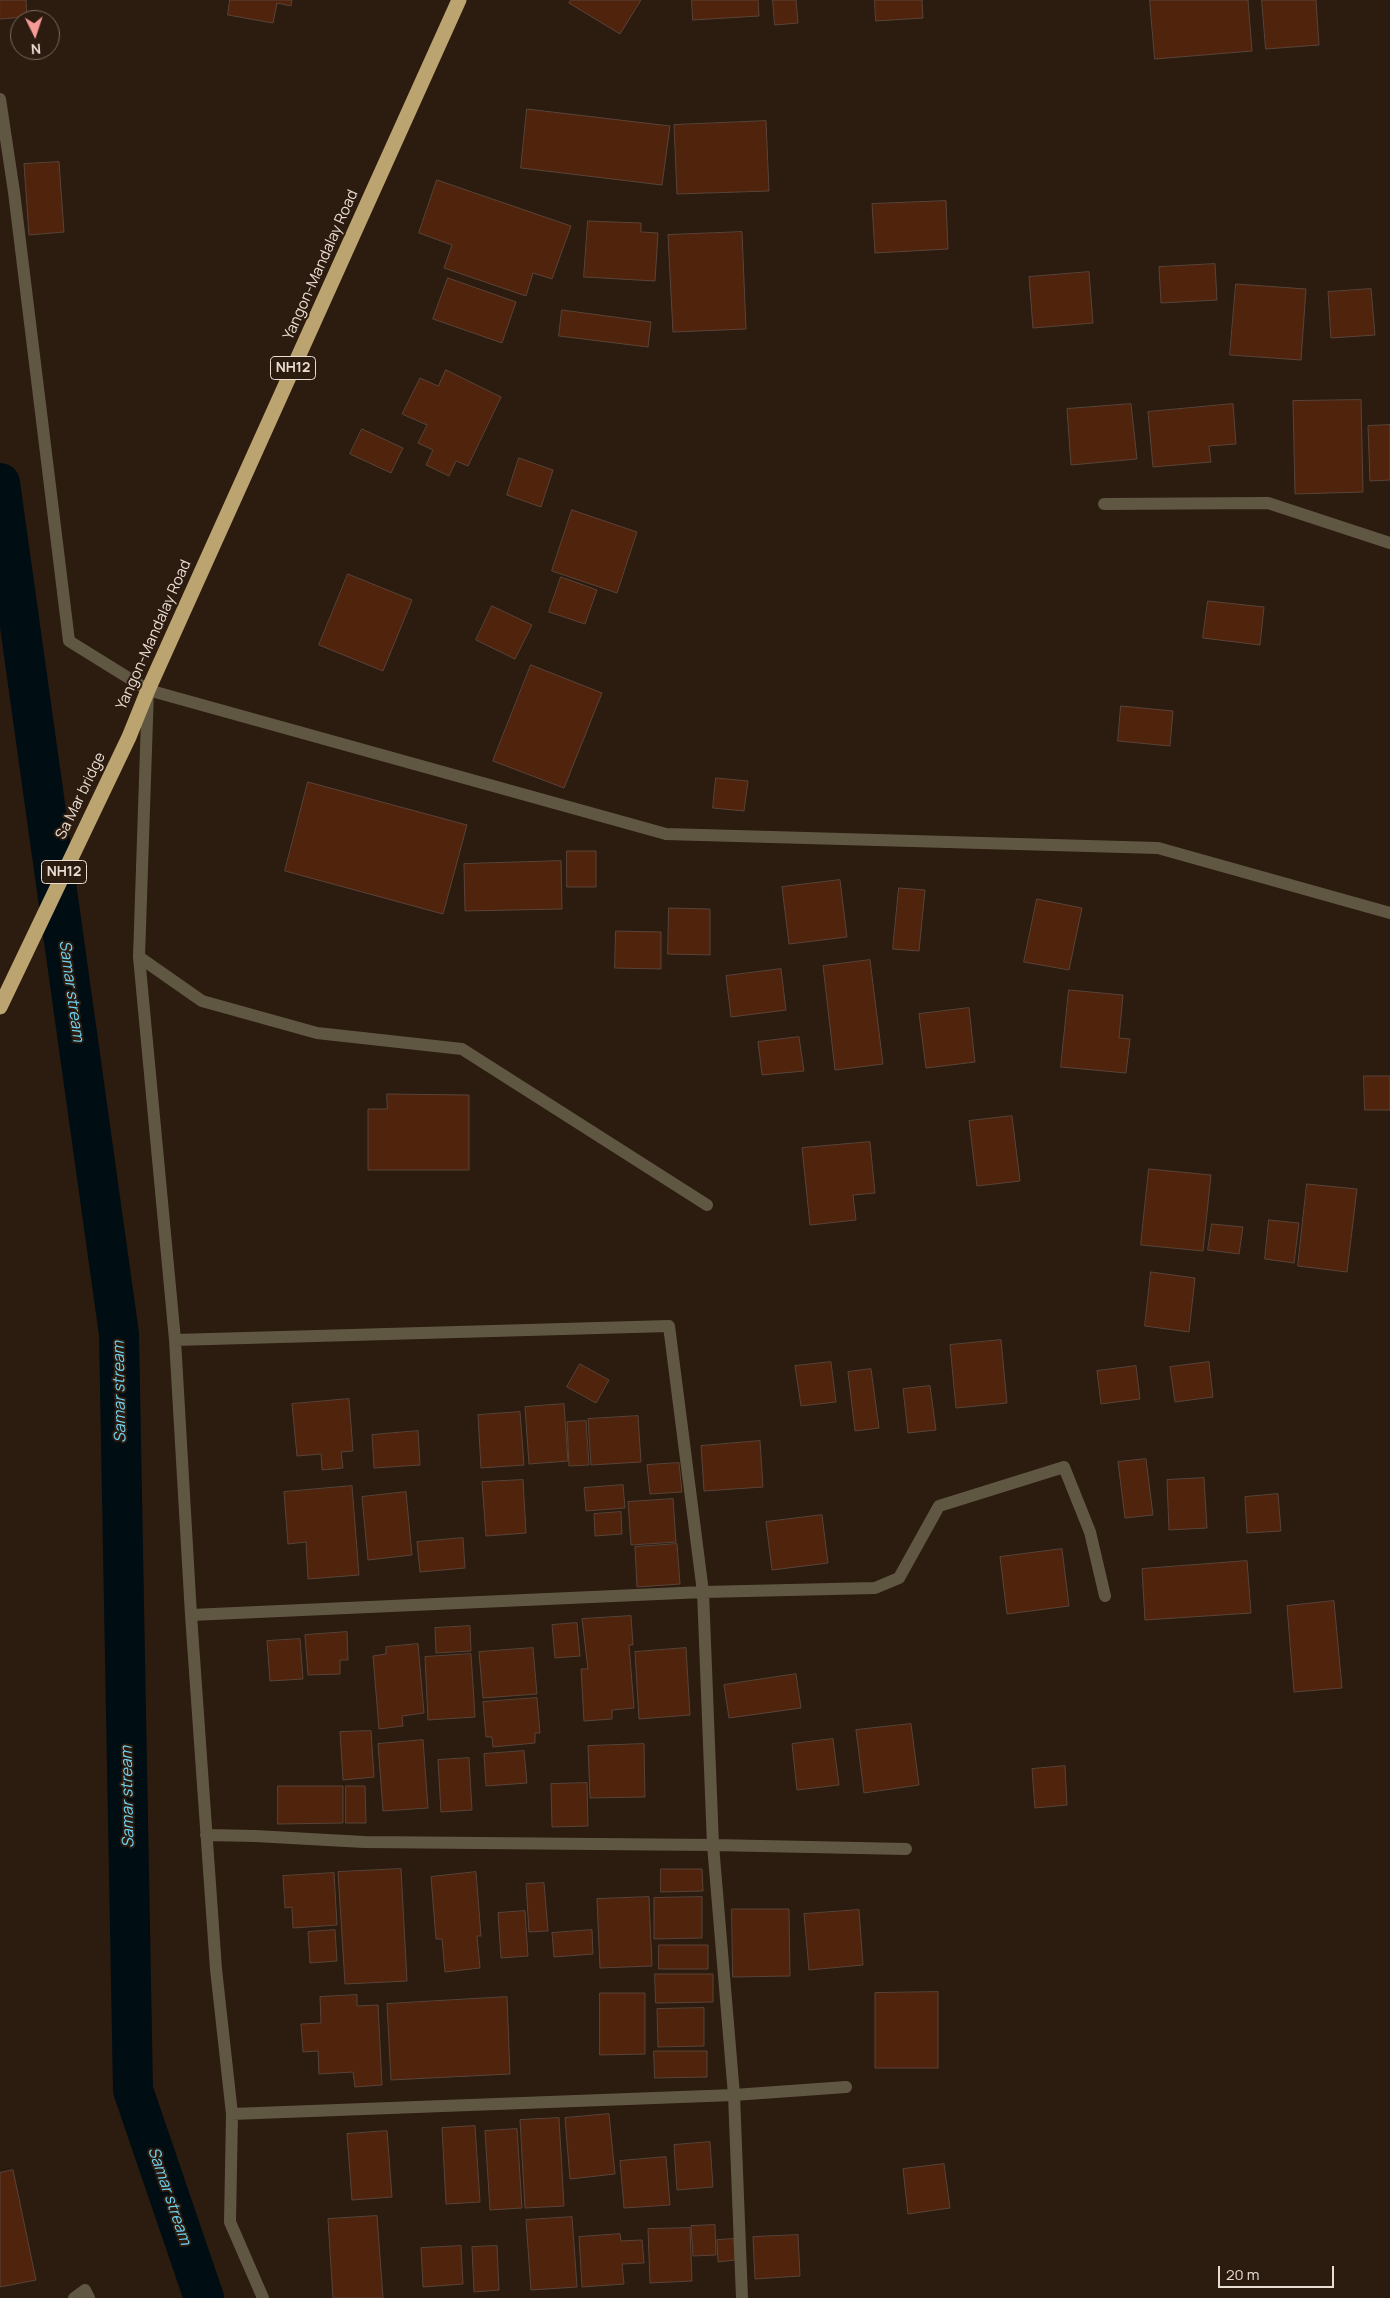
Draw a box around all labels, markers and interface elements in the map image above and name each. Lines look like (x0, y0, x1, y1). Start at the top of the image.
north arrow (10, 10, 60, 60)
text: N (30, 40, 42, 59)
street label: Yangon-Mandalay Road (280, 187, 362, 343)
road number: NH12 (270, 356, 316, 379)
street label: Yangon-Mandalay Road (113, 557, 195, 713)
street label: Sa Mar bridge (52, 750, 110, 842)
road number: NH12 (42, 860, 86, 884)
water label: Samar stream (54, 939, 88, 1043)
water label: Samar stream (110, 1341, 130, 1443)
water label: Samar stream (118, 1746, 138, 1848)
water label: Samar stream (143, 2145, 195, 2247)
scale bar (1220, 2256, 1336, 2288)
text: 20 m (1226, 2264, 1259, 2285)

